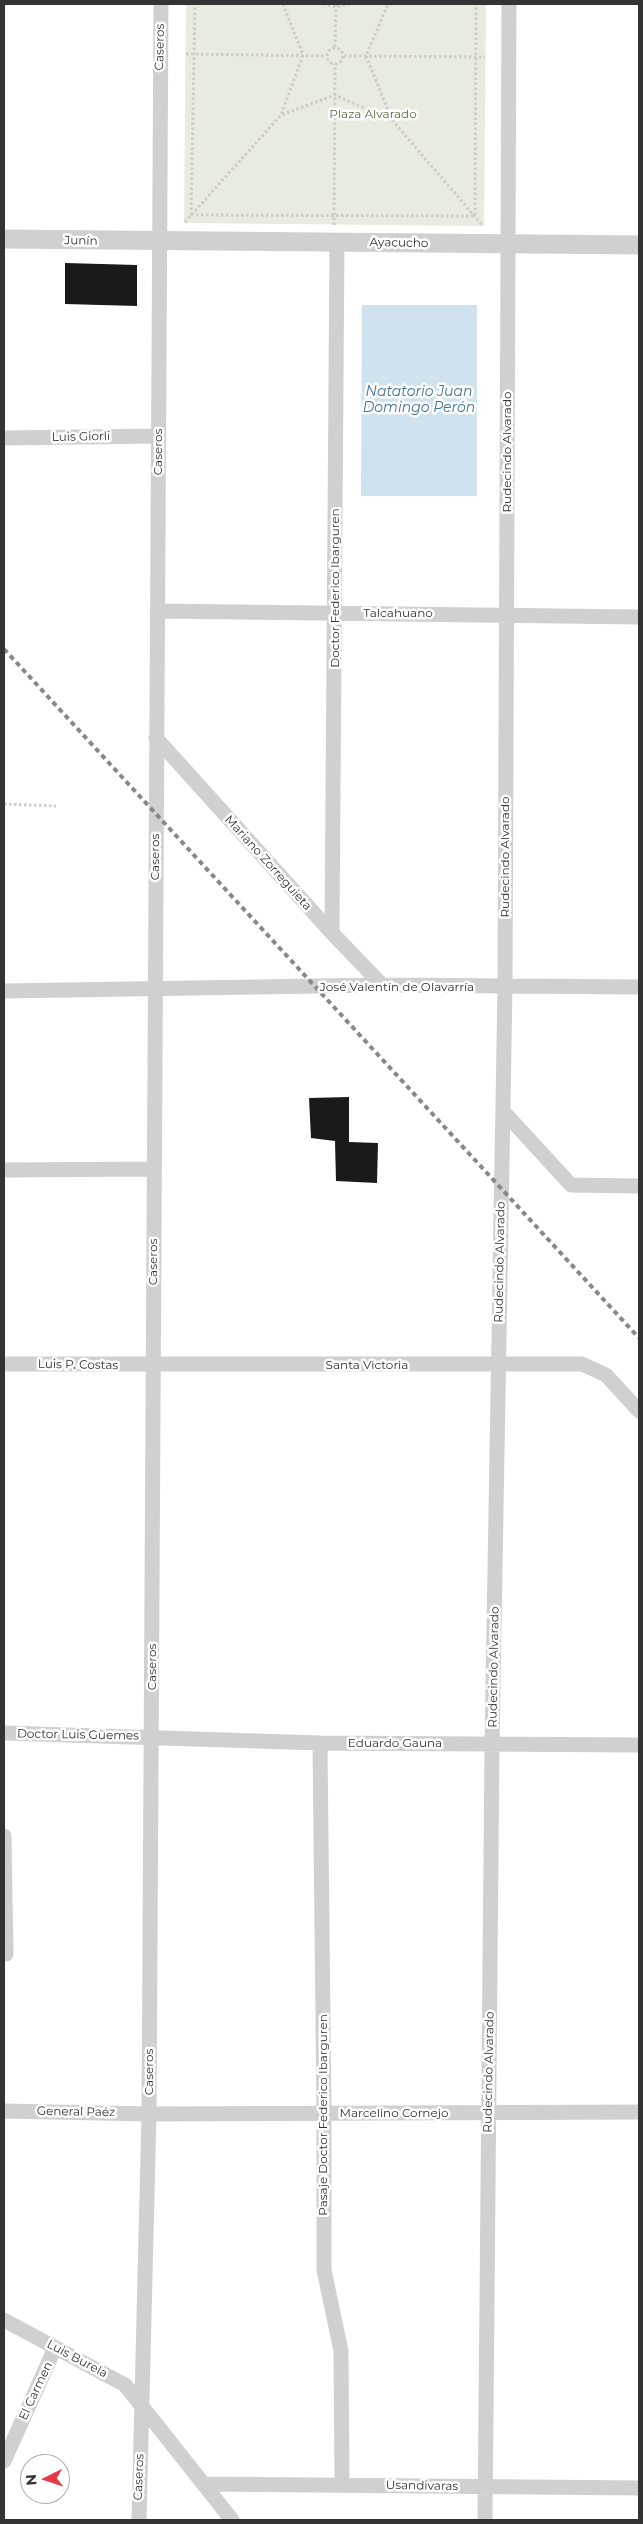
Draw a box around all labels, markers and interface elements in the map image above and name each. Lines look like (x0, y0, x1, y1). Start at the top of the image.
street label: Caseros (152, 24, 168, 70)
park label: Plaza Alvarado (329, 107, 417, 121)
street label: Junín (64, 234, 98, 248)
street label: Ayacucho (369, 235, 429, 251)
water label: Natatorio Juan Domingo Perón (363, 384, 475, 417)
street label: Rudecindo Alvarado (500, 391, 514, 513)
street label: Luis Giorli (52, 429, 110, 445)
street label: Caseros (151, 429, 165, 475)
street label: Doctor Federico Ibarguren (328, 508, 342, 668)
street label: Talcahuano (363, 606, 433, 620)
street label: Rudecindo Alvarado (498, 796, 512, 918)
street label: Mariano Zorreguieta (222, 813, 314, 913)
street label: Caseros (148, 834, 162, 880)
street label: José Valentín de Olavarría (320, 980, 474, 994)
street label: Rudecindo Alvarado (492, 1201, 508, 1323)
street label: Caseros (146, 1239, 160, 1285)
street label: Luis P. Costas (38, 1357, 118, 1373)
street label: Santa Victoria (326, 1358, 408, 1372)
street label: Rudecindo Alvarado (486, 1606, 502, 1728)
street label: Caseros (145, 1644, 159, 1690)
street label: Doctor Luis Güemes (17, 1727, 139, 1743)
street label: Eduardo Gauna (348, 1736, 442, 1750)
street label: Rudecindo Alvarado (481, 2011, 497, 2133)
street label: Pasaje Doctor Federico Ibarguren (316, 2014, 330, 2216)
street label: Caseros (142, 2049, 156, 2095)
street label: General Paéz (37, 2104, 115, 2120)
street label: Marcelino Cornejo (340, 2106, 448, 2120)
street label: Luis Burela (44, 2337, 110, 2381)
street label: El Carmen (16, 2360, 56, 2422)
street label: Caseros (131, 2453, 147, 2501)
north arrow (20, 2454, 70, 2504)
text: N (22, 2474, 40, 2486)
street label: Usandivaras (386, 2478, 458, 2494)

